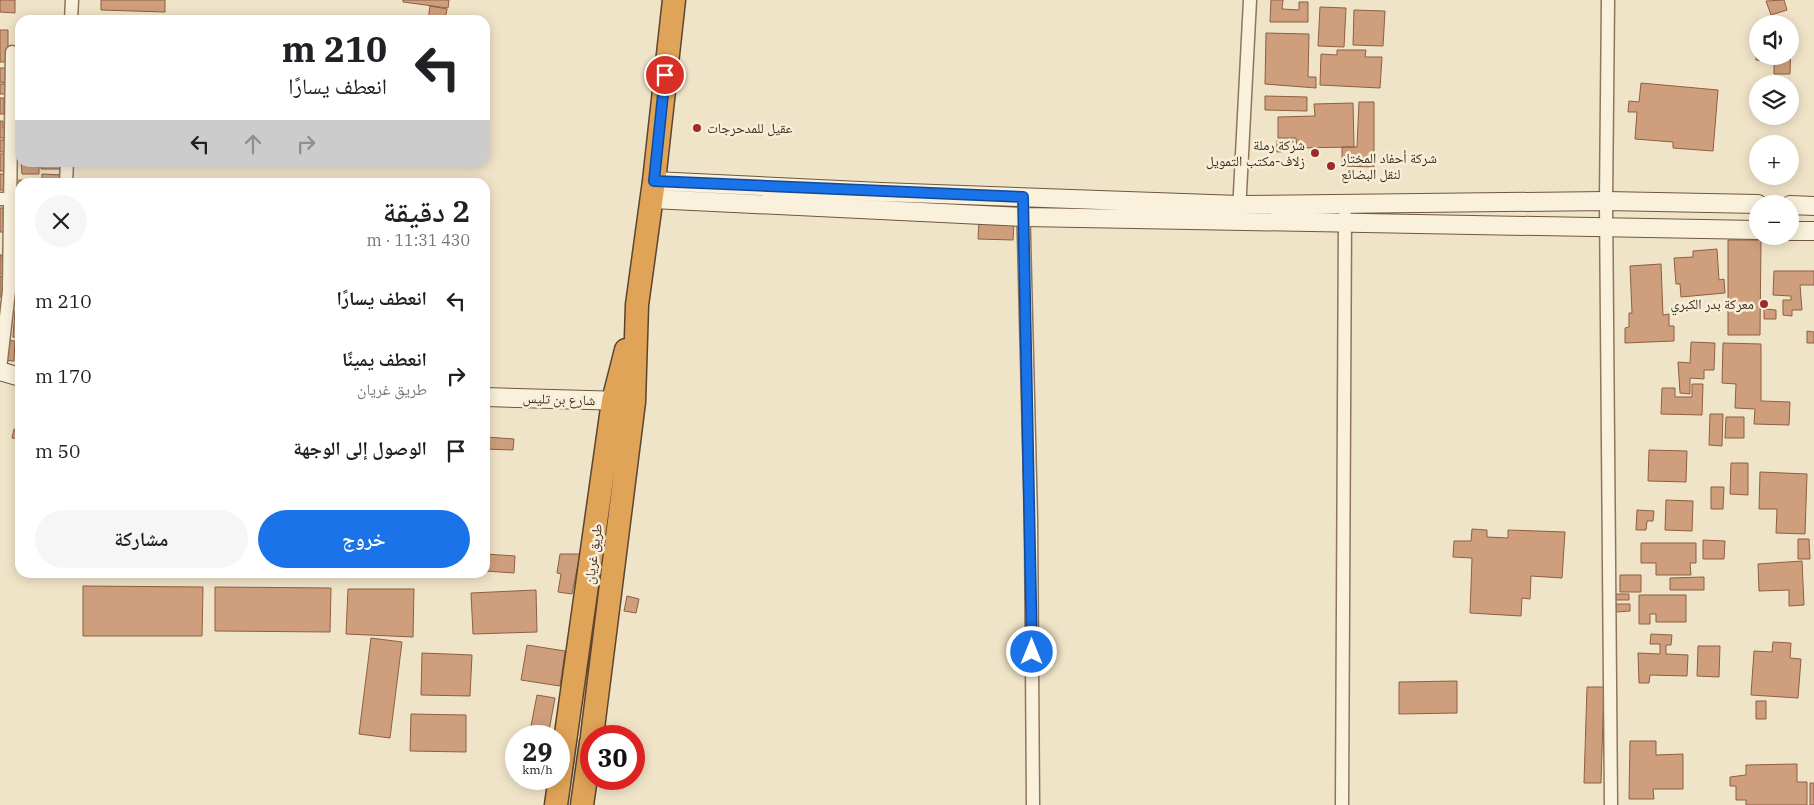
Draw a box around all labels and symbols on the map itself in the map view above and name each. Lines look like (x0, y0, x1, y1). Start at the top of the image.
pin (644, 54, 686, 96)
place label: عقيل للمدحرجات (707, 119, 793, 137)
marker: عقيل للمدحرجات (691, 122, 703, 134)
place label: شركة رملة زلاف-مكتب التمويل (1206, 136, 1305, 170)
marker: شركة رملة زلاف-مكتب التمويل (1309, 147, 1321, 159)
place label: شركة أحفاد المختار لنقل البضائع (1340, 149, 1437, 184)
marker: شركة أحفاد المختار لنقل البضائع (1325, 160, 1337, 172)
place label: معركة بدر الكبري (1671, 295, 1754, 316)
marker: معركة بدر الكبري (1758, 298, 1770, 310)
street label: شارع بن تليس (522, 389, 596, 410)
street label: طريق غريان (580, 522, 607, 586)
position arrow (1005, 625, 1057, 677)
speed limit sign: 30 (580, 725, 645, 790)

